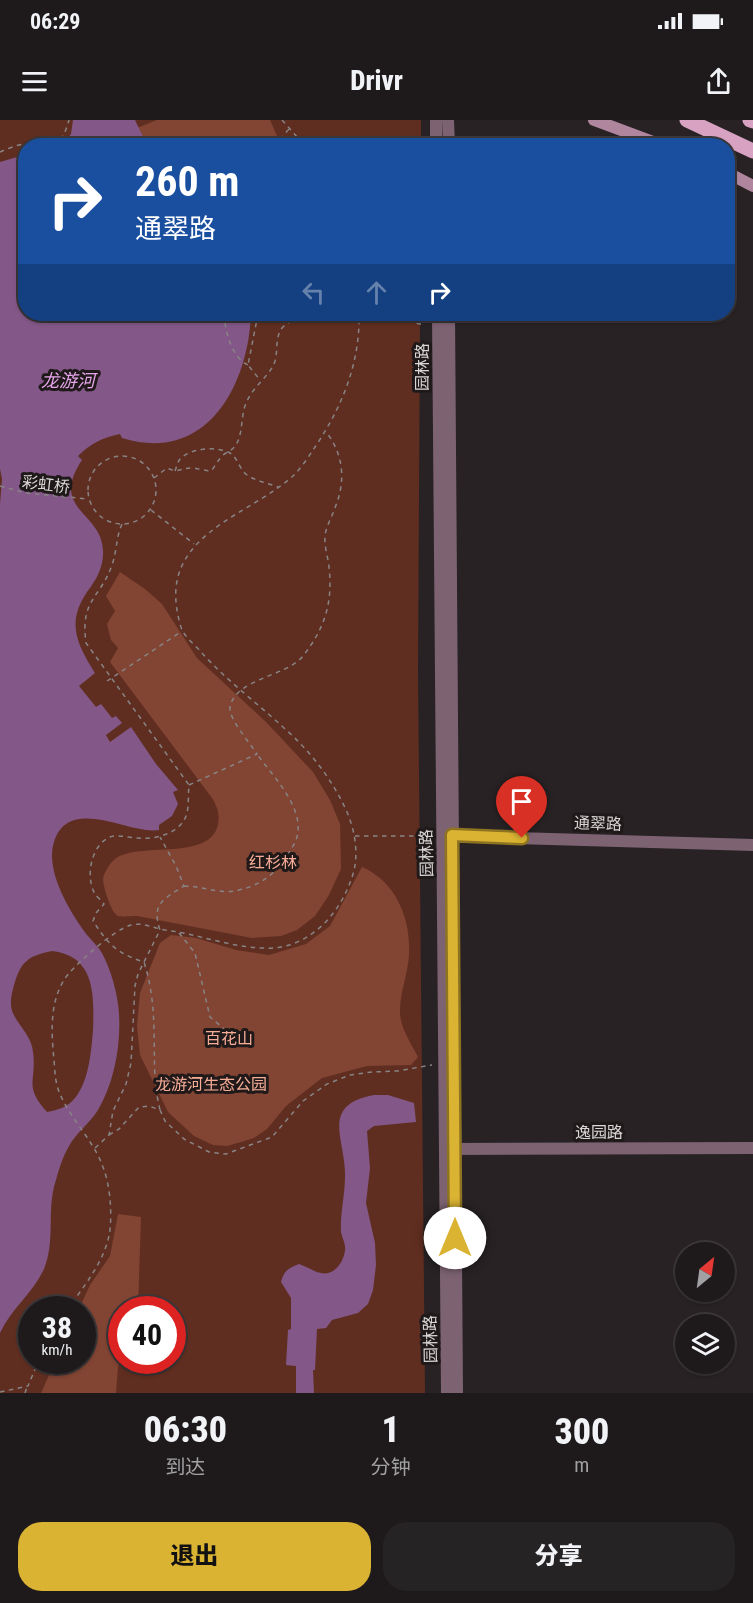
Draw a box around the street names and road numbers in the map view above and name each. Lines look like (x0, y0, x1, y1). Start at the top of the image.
street label: 园林路 (413, 343, 432, 391)
street label: 彩虹桥 (21, 472, 71, 497)
street label: 通翠路 (574, 813, 622, 834)
street label: 园林路 (417, 829, 436, 877)
street label: 逸园路 (575, 1123, 623, 1142)
street label: 园林路 (421, 1315, 440, 1363)

